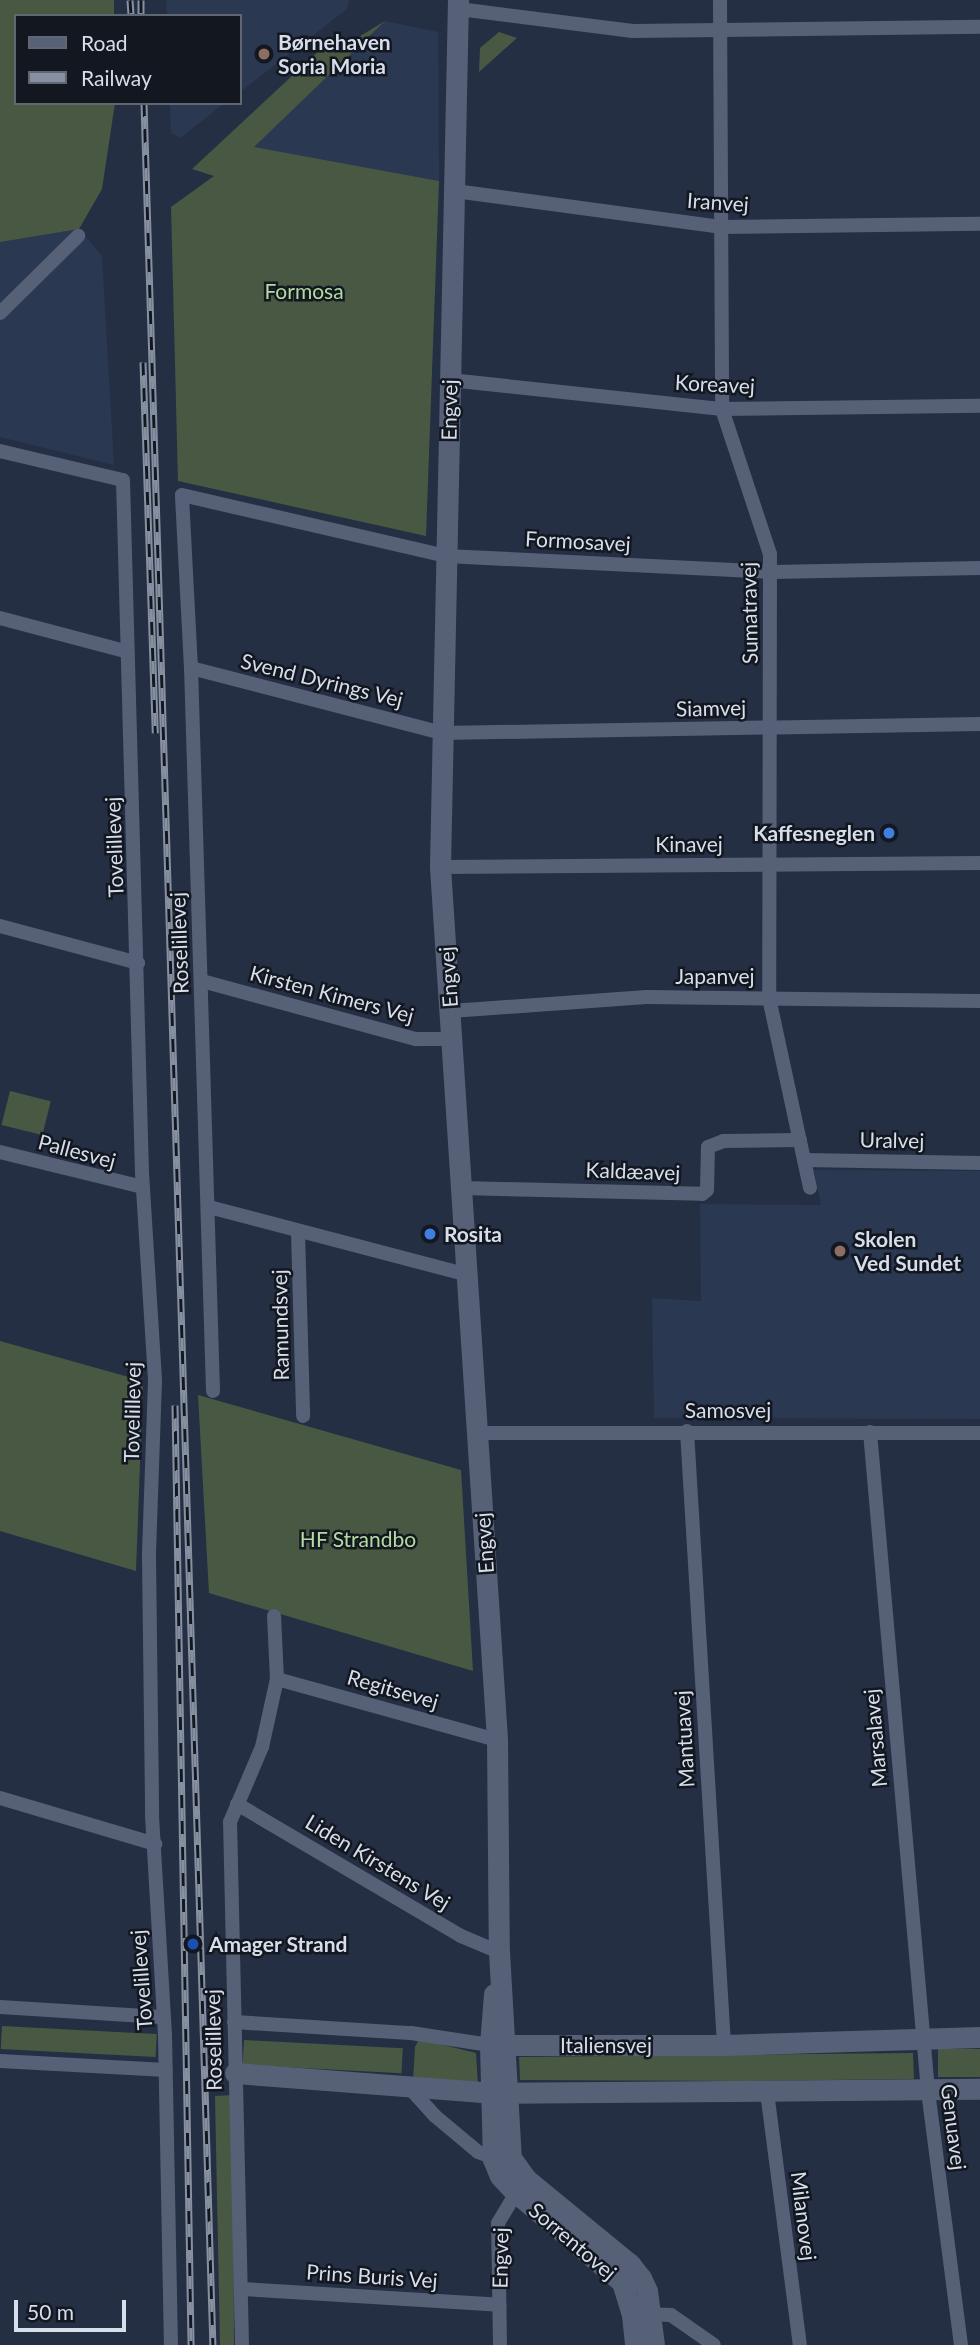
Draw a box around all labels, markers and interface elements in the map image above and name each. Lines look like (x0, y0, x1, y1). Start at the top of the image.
legend (14, 14, 242, 105)
place label: Børnehaven Soria Moria (278, 29, 391, 79)
text: Road (81, 30, 128, 55)
marker: Børnehaven Soria Moria (256, 46, 272, 62)
text: Railway (81, 65, 152, 90)
street label: Iranvej (686, 187, 750, 217)
park label: Formosa (264, 278, 344, 304)
street label: Koreavej (674, 369, 756, 399)
street label: Engvej (436, 379, 462, 441)
street label: Formosavej (525, 526, 631, 556)
street label: Sumatravej (736, 562, 762, 664)
street label: Svend Dyrings Vej (238, 648, 406, 712)
street label: Siamvej (676, 695, 746, 721)
street label: Tovelillevej (100, 796, 128, 898)
place label: Kaffesneglen (753, 820, 875, 846)
marker: Kaffesneglen (881, 825, 897, 841)
street label: Kinavej (655, 831, 723, 857)
street label: Roselillevej (165, 892, 193, 994)
street label: Engvej (433, 946, 463, 1008)
street label: Kirsten Kimers Vej (247, 960, 417, 1028)
street label: Japanvej (675, 963, 755, 989)
street label: Uralvej (859, 1127, 925, 1153)
street label: Pallesvej (35, 1129, 119, 1173)
street label: Kaldæavej (585, 1157, 681, 1185)
place label: Rosita (444, 1221, 502, 1247)
marker: Rosita (422, 1226, 438, 1242)
place label: Skolen Ved Sundet (854, 1226, 961, 1276)
marker: Skolen Ved Sundet (832, 1243, 848, 1259)
street label: Ramundsvej (266, 1269, 294, 1381)
street label: Tovelillevej (119, 1362, 145, 1462)
street label: Samosvej (685, 1397, 771, 1423)
street label: Engvej (469, 1512, 499, 1574)
park label: HF Strandbo (300, 1526, 416, 1552)
street label: Regitsevej (345, 1664, 441, 1714)
street label: Marsalavej (858, 1688, 892, 1788)
street label: Mantuavej (669, 1690, 699, 1788)
street label: Liden Kirstens Vej (301, 1809, 455, 1915)
street label: Tovelillevej (125, 1929, 157, 2031)
place label: Amager Strand (209, 1931, 348, 1957)
marker: Amager Strand (183, 1934, 203, 1954)
street label: Roselillevej (200, 1989, 226, 2091)
street label: Italiensvej (560, 2032, 652, 2058)
street label: Genuavej (936, 2082, 972, 2172)
street label: Milanovej (786, 2170, 822, 2262)
street label: Sorrentovej (524, 2197, 622, 2285)
street label: Engvej (487, 2227, 513, 2289)
street label: Prins Buris Vej (305, 2259, 439, 2293)
scale bar (18, 2286, 130, 2330)
text: 50 m (27, 2299, 74, 2324)

